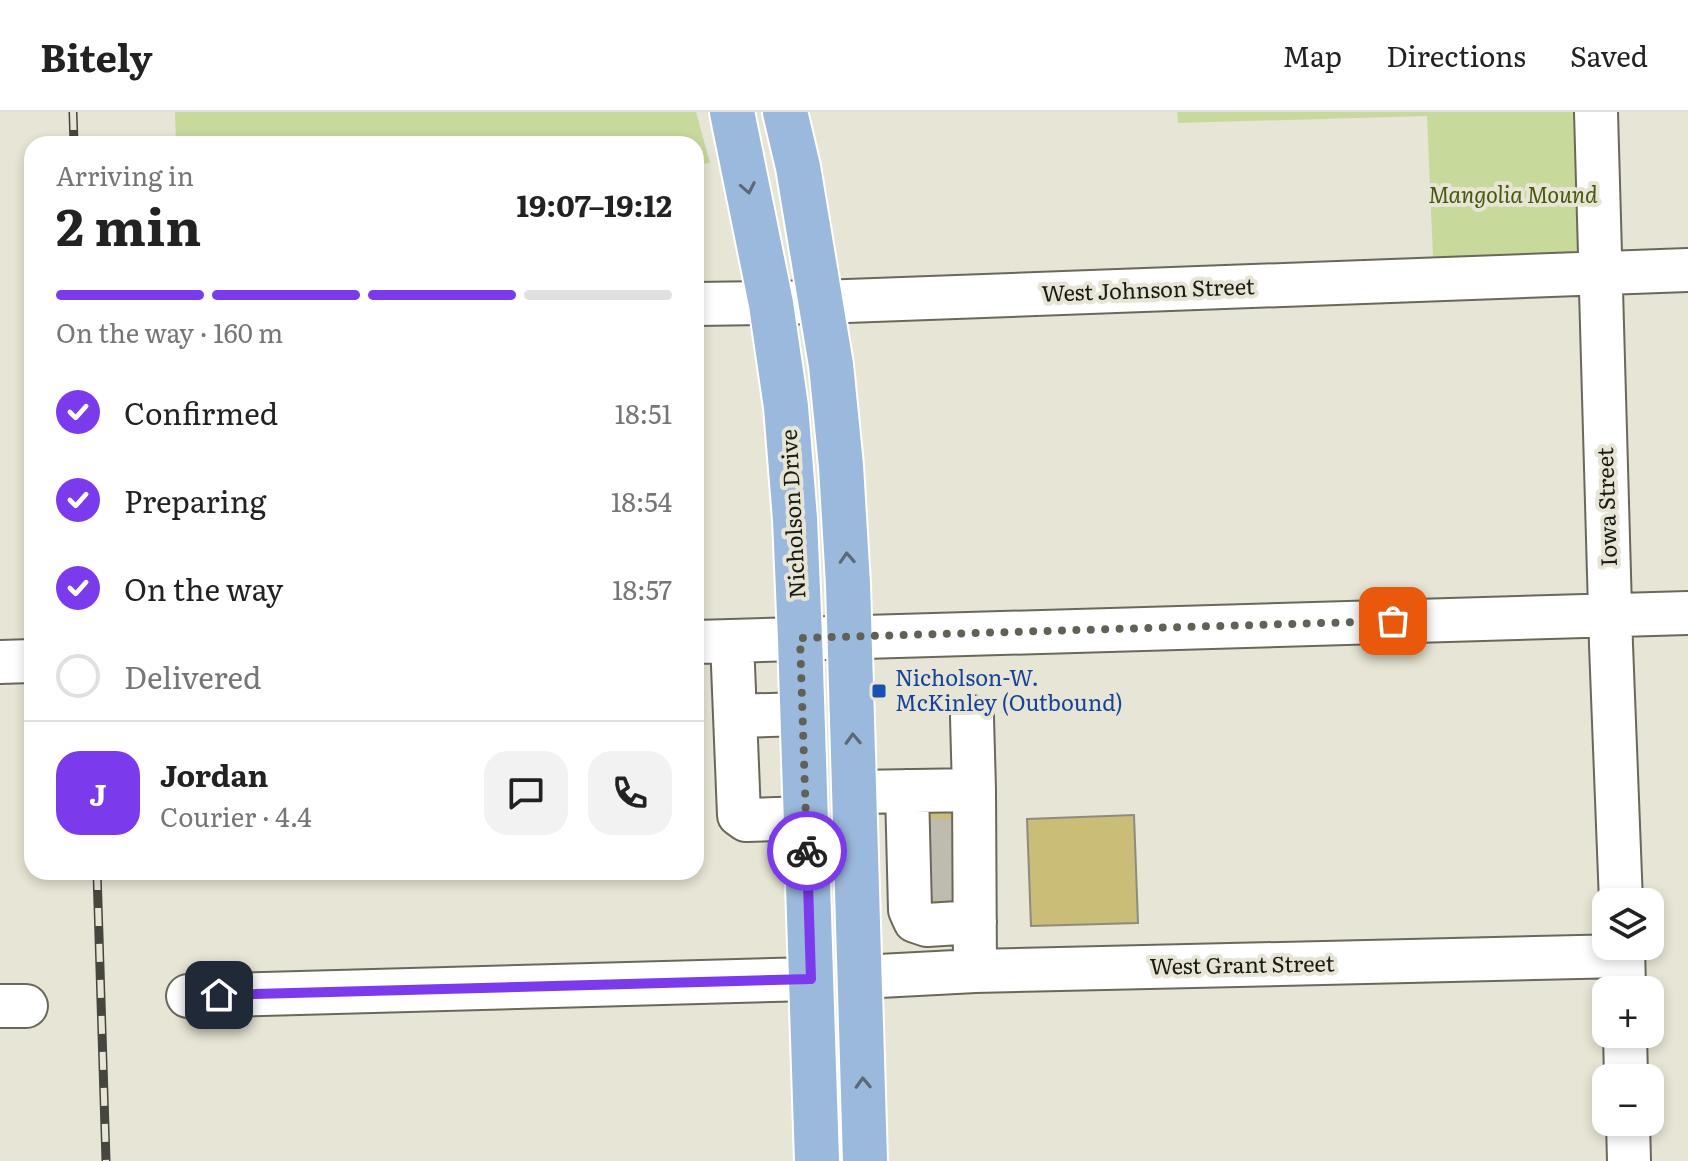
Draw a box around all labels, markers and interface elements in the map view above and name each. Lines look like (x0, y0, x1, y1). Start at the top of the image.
text: Bitely (40, 27, 153, 84)
text: Map (1283, 34, 1342, 76)
text: Directions (1386, 34, 1526, 76)
text: Saved (1570, 34, 1648, 76)
text: Arriving in (56, 155, 194, 194)
park label: Mangolia Mound (1428, 177, 1598, 210)
one-way arrow (739, 181, 756, 194)
text: 19:07–19:12 (517, 182, 672, 226)
text: 2 min (56, 185, 201, 262)
street label: West Johnson Street (1041, 268, 1255, 309)
text: On the way · 160 m (56, 312, 283, 351)
icon: check (56, 390, 100, 434)
text: Confirmed (124, 390, 278, 434)
text: 18:51 (615, 393, 672, 432)
street label: Nicholson Drive (771, 429, 812, 600)
street label: Iowa Street (1587, 447, 1624, 567)
icon: check (56, 478, 100, 522)
text: Preparing (124, 478, 266, 522)
text: 18:54 (611, 481, 672, 520)
one-way arrow (838, 551, 855, 564)
icon: check (56, 566, 100, 610)
text: On the way (124, 566, 283, 610)
text: 18:57 (612, 569, 672, 608)
pin (1359, 587, 1427, 655)
icon: bag (1371, 599, 1415, 643)
text: Delivered (124, 654, 261, 698)
place label: Nicholson-W. McKinley (Outbound) (895, 660, 1123, 718)
marker: Nicholson-W. McKinley (Outbound) (870, 682, 888, 700)
one-way arrow (845, 732, 862, 745)
button: chat (484, 751, 568, 835)
button: phone (588, 751, 672, 835)
text: Jordan (160, 752, 268, 796)
text: J (89, 771, 107, 815)
text: Courier · 4.4 (160, 796, 312, 835)
courier (767, 811, 847, 891)
icon: bike (785, 829, 829, 873)
map controls (1592, 888, 1664, 1136)
button: layers (1592, 888, 1664, 960)
street label: West Grant Street (1149, 945, 1335, 982)
pin (185, 961, 253, 1029)
icon: home (197, 973, 241, 1017)
button: + (1592, 976, 1664, 1048)
button: − (1592, 1064, 1664, 1136)
one-way arrow (855, 1076, 872, 1089)

